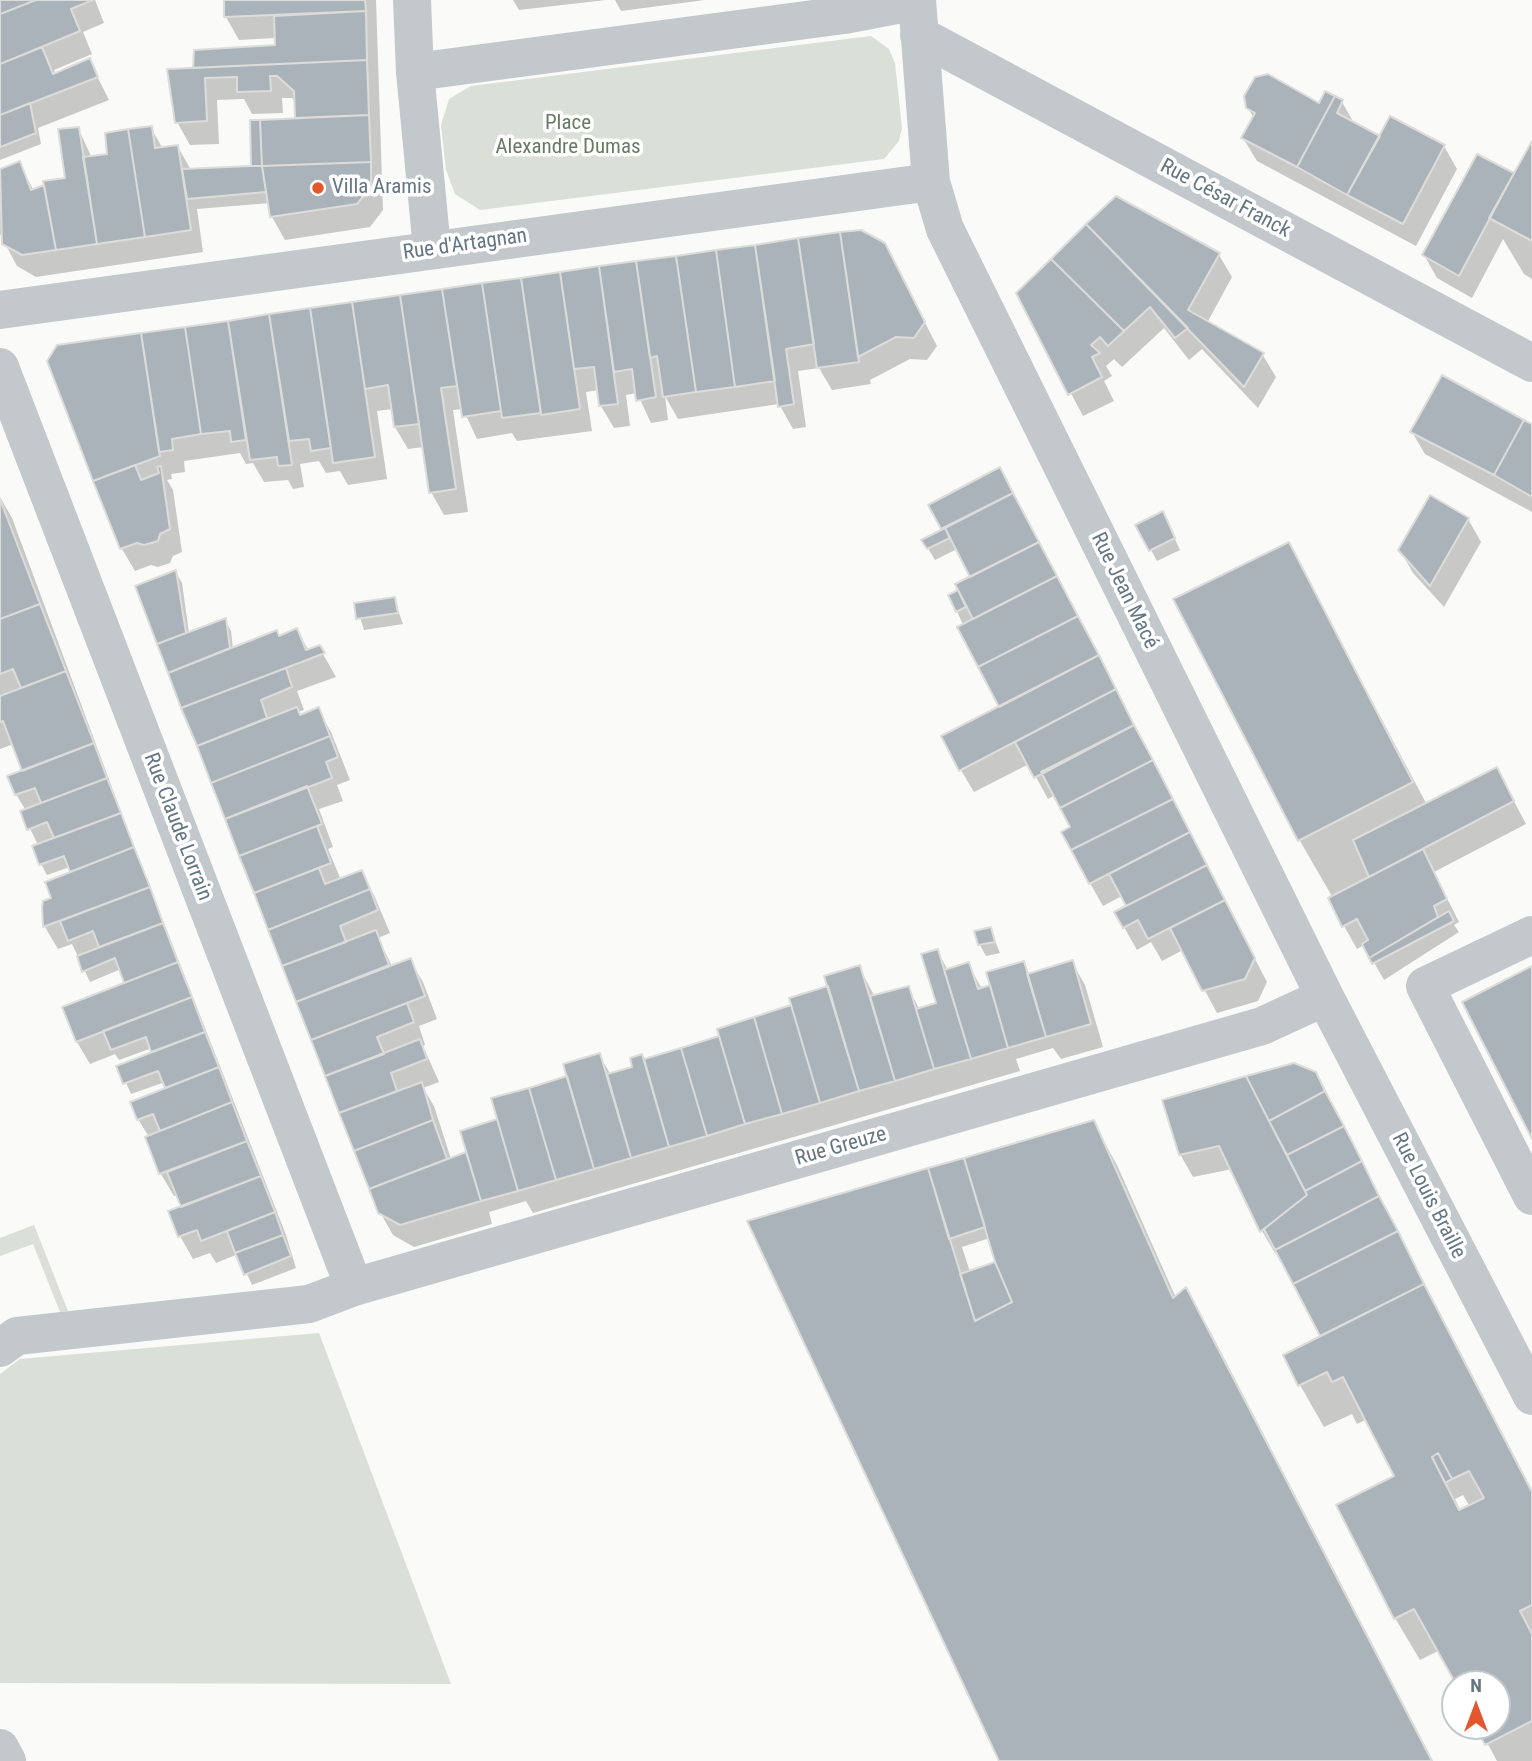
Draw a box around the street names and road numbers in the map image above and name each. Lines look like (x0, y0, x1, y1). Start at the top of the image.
street label: Rue César Franck (1156, 154, 1294, 244)
street label: Rue d'Artagnan (401, 224, 529, 266)
street label: Rue Jean Macé (1085, 529, 1163, 653)
street label: Rue Claude Lorrain (137, 750, 217, 904)
street label: Rue Greuze (793, 1122, 889, 1172)
street label: Rue Louis Braille (1386, 1129, 1470, 1263)

